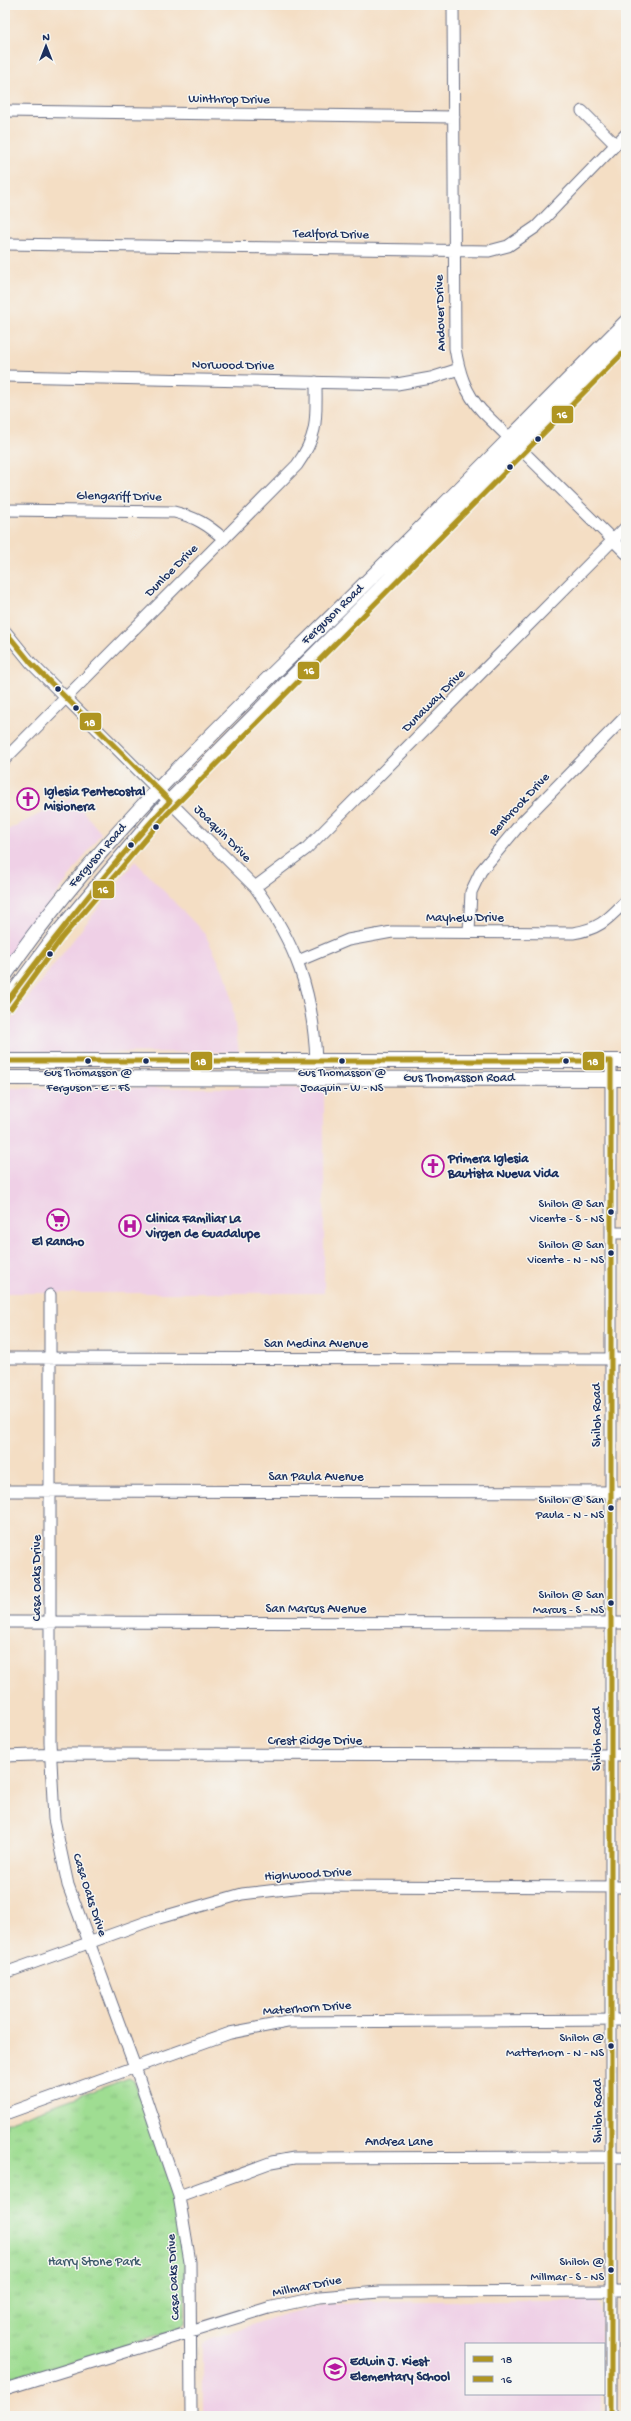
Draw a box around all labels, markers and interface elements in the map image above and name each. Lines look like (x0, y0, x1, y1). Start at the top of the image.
north arrow (26, 26, 66, 66)
text: N (42, 32, 50, 44)
street label: Winthrop Drive (188, 92, 270, 108)
street label: Tealford Drive (292, 227, 369, 243)
street label: Andover Drive (432, 274, 450, 352)
street label: Norwood Drive (192, 358, 275, 374)
line badge: 16 (551, 405, 574, 424)
text: 16 (556, 410, 567, 422)
unlabelled marker (533, 434, 543, 444)
unlabelled marker (505, 462, 515, 472)
street label: Glengariff Drive (76, 489, 162, 505)
street label: Dunloe Drive (142, 541, 202, 601)
street label: Ferguson Road (298, 581, 368, 649)
line badge: 16 (297, 661, 320, 680)
text: 16 (303, 666, 314, 678)
street label: Dunaway Drive (399, 666, 469, 736)
unlabelled marker (53, 684, 63, 694)
unlabelled marker (71, 703, 81, 713)
line badge: 18 (79, 712, 102, 731)
text: 18 (84, 718, 95, 730)
street label: Benbrook Drive (486, 770, 554, 841)
place label: Iglesia Pentecostal Misionera (44, 785, 146, 815)
church icon: Iglesia Pentecostal Misionera (15, 786, 41, 812)
street label: Joaquin Drive (190, 802, 254, 866)
street label: Ferguson Road (65, 820, 131, 892)
unlabelled marker (151, 822, 161, 832)
unlabelled marker (126, 840, 136, 850)
line badge: 16 (92, 880, 115, 899)
text: 16 (97, 885, 108, 897)
street label: Mayhew Drive (426, 911, 504, 926)
unlabelled marker (45, 949, 55, 959)
line badge: 18 (190, 1051, 213, 1071)
line badge: 18 (582, 1051, 605, 1071)
marker: Gus Thomasson @ Ferguson - E - FS (83, 1056, 93, 1066)
unlabelled marker (141, 1056, 151, 1066)
marker: Gus Thomasson @ Joaquin - W - NS (337, 1056, 347, 1066)
unlabelled marker (561, 1056, 571, 1066)
text: 18 (195, 1057, 206, 1069)
text: 18 (587, 1057, 598, 1069)
place label: Gus Thomasson @ Ferguson - E - FS (44, 1067, 132, 1096)
place label: Gus Thomasson @ Joaquin - W - NS (298, 1067, 386, 1096)
street label: Gus Thomasson Road (403, 1071, 516, 1086)
place label: Primera Iglesia Bautista Nueva Vida (447, 1152, 559, 1182)
church icon: Primera Iglesia Bautista Nueva Vida (420, 1153, 446, 1179)
place label: Shiloh @ San Vicente - S - NS (529, 1198, 604, 1227)
supermarket icon: El Rancho (45, 1207, 71, 1233)
marker: Shiloh @ San Vicente - S - NS (606, 1207, 616, 1217)
place label: Clinica Familiar La Virgen de Guadalupe (145, 1212, 261, 1243)
hospital icon: Clinica Familiar La Virgen de Guadalupe (117, 1213, 143, 1239)
place label: El Rancho (32, 1235, 84, 1250)
place label: Shiloh @ San Vicente - N - NS (527, 1239, 604, 1268)
marker: Shiloh @ San Vicente - N - NS (606, 1248, 616, 1258)
street label: San Medina Avenue (264, 1337, 368, 1352)
street label: Shiloh Road (590, 1382, 605, 1447)
street label: San Paula Avenue (268, 1470, 364, 1485)
place label: Shiloh @ San Paula - N - NS (535, 1494, 604, 1523)
marker: Shiloh @ San Paula - N - NS (606, 1503, 616, 1513)
street label: Casa Oaks Drive (30, 1535, 45, 1621)
place label: Shiloh @ San Marcus - S - NS (533, 1589, 604, 1618)
marker: Shiloh @ San Marcus - S - NS (606, 1598, 616, 1608)
street label: San Marcus Avenue (266, 1602, 367, 1617)
street label: Shiloh Road (590, 1706, 605, 1771)
street label: Crest Ridge Drive (268, 1734, 362, 1749)
street label: Casa Oaks Drive (69, 1852, 110, 1939)
street label: Highwood Drive (264, 1865, 352, 1885)
street label: Materhorn Drive (262, 1998, 352, 2020)
place label: Shiloh @ Matterhorn - N - NS (506, 2032, 604, 2061)
marker: Shiloh @ Matterhorn - N - NS (606, 2041, 616, 2051)
street label: Shiloh Road (591, 2078, 606, 2143)
street label: Andrea Lane (365, 2135, 433, 2150)
street label: Casa Oaks Drive (164, 2233, 184, 2321)
park label: Harry Stone Park (48, 2255, 141, 2270)
place label: Shiloh @ Millmar - S - NS (530, 2256, 604, 2285)
marker: Shiloh @ Millmar - S - NS (606, 2265, 616, 2275)
street label: Millmar Drive (271, 2273, 343, 2301)
legend (465, 2343, 605, 2395)
text: 18 (500, 2354, 513, 2368)
place label: Edwin J. Kiest Elementary School (350, 2355, 450, 2385)
school or university icon: Edwin J. Kiest Elementary School (322, 2356, 348, 2382)
text: 16 (500, 2374, 513, 2388)

